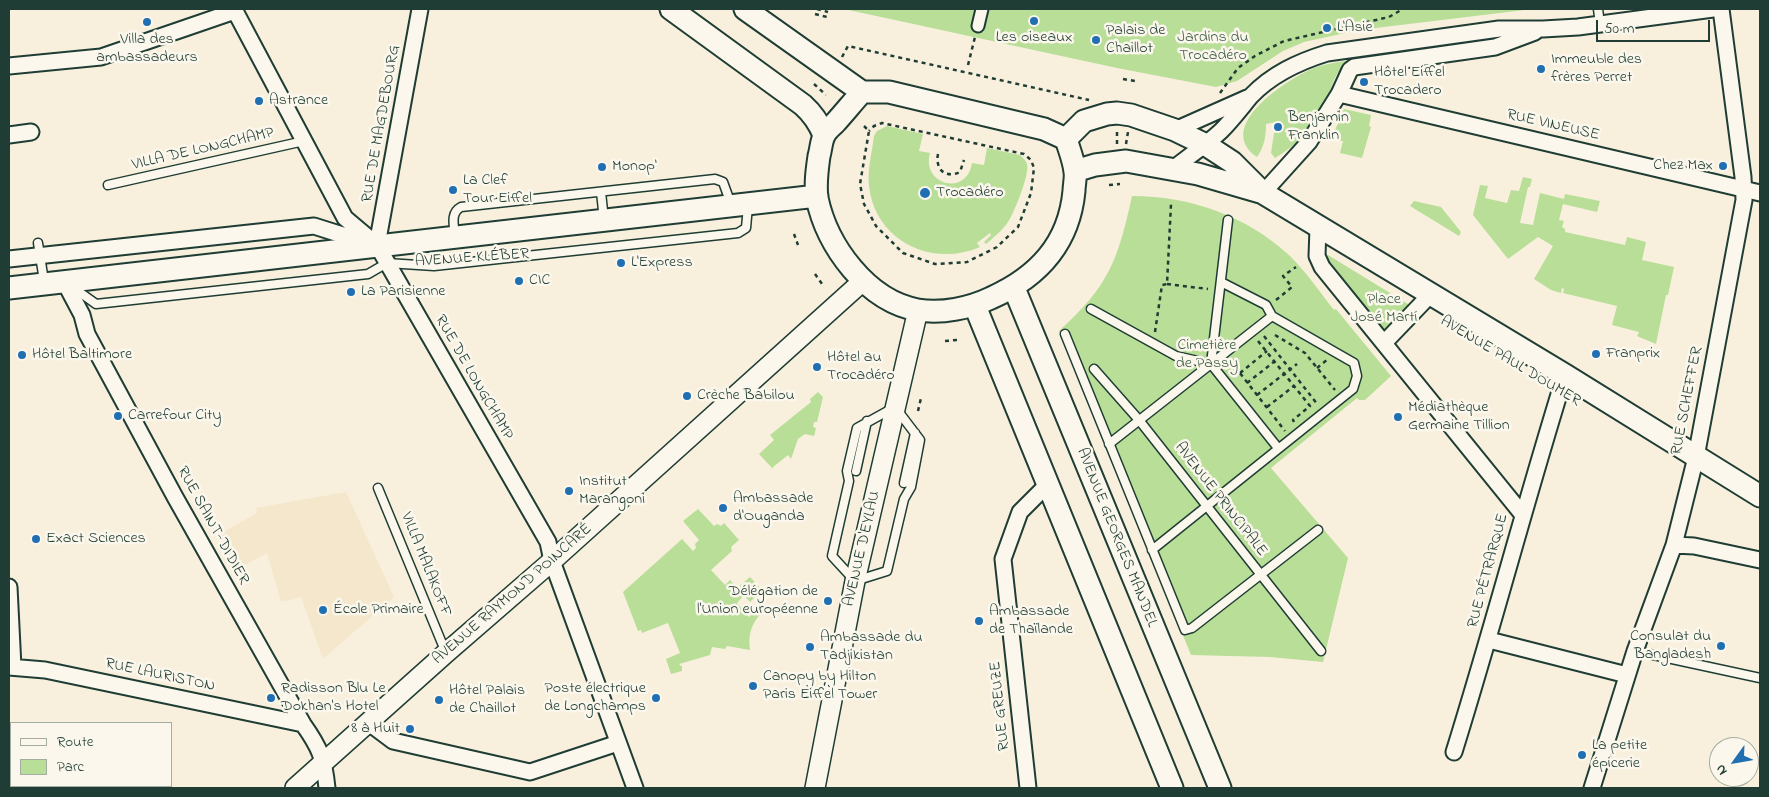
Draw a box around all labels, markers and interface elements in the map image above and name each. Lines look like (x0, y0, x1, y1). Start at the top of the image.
scale bar (1599, 10, 1713, 42)
marker: Les oiseaux (1028, 15, 1040, 27)
marker: Villa des ambassadeurs (141, 16, 153, 28)
place label: L'Asie (1337, 18, 1373, 38)
text: 50 m (1604, 18, 1634, 40)
place label: Palais de Chaillot (1106, 21, 1165, 59)
marker: L'Asie (1321, 22, 1333, 34)
place label: Les oiseaux (996, 28, 1072, 48)
park label: Jardins du Trocadéro (1177, 28, 1249, 66)
place label: Villa des ambassadeurs (96, 30, 198, 68)
marker: Palais de Chaillot (1090, 34, 1102, 46)
street label: RUE DE MAGDEBOURG (359, 44, 405, 204)
place label: Immeuble des frères Perret (1551, 50, 1642, 88)
place label: Hôtel Eiffel Trocadero (1374, 63, 1445, 101)
marker: Immeuble des frères Perret (1535, 63, 1547, 75)
marker: Hôtel Eiffel Trocadero (1358, 76, 1370, 88)
place label: Astrance (269, 91, 328, 111)
marker: Astrance (253, 95, 265, 107)
street label: RUE VINEUSE (1505, 106, 1601, 146)
place label: Benjamin Franklin (1288, 108, 1349, 146)
marker: Benjamin Franklin (1272, 121, 1284, 133)
street label: VILLA DE LONGCHAMP (130, 124, 276, 176)
place label: Chez Max (1653, 156, 1713, 176)
place label: Monop' (612, 157, 657, 177)
marker: Chez Max (1717, 160, 1729, 172)
marker: Monop' (596, 161, 608, 173)
place label: La Clef Tour Eiffel (463, 171, 532, 209)
place label: Trocadéro (936, 183, 1004, 203)
marker: La Clef Tour Eiffel (447, 184, 459, 196)
marker: Trocadéro (918, 186, 932, 200)
street label: AVENUE KLÉBER (414, 245, 530, 273)
place label: L'Express (631, 253, 693, 273)
marker: L'Express (615, 257, 627, 269)
place label: CIC (529, 271, 550, 291)
marker: CIC (513, 275, 525, 287)
place label: La Parisienne (361, 282, 445, 302)
marker: La Parisienne (345, 286, 357, 298)
park label: Place José Martí (1350, 290, 1418, 328)
street label: RUE DE LONGCHAMP (429, 312, 517, 444)
street label: AVENUE PAUL DOUMER (1436, 312, 1584, 412)
park label: Cimetière de Passy (1176, 336, 1238, 374)
place label: Franprix (1606, 344, 1660, 364)
place label: Hôtel Baltimore (32, 345, 132, 365)
street label: RUE SCHEFFER (1668, 345, 1708, 457)
place label: Hôtel au Trocadéro (827, 348, 895, 386)
marker: Franprix (1590, 348, 1602, 360)
marker: Hôtel Baltimore (16, 349, 28, 361)
marker: Hôtel au Trocadéro (811, 361, 823, 373)
place label: Crèche Babilou (697, 386, 795, 406)
marker: Crèche Babilou (681, 390, 693, 402)
place label: Médiathèque Germaine Tillion (1408, 398, 1510, 436)
place label: Carrefour City (128, 406, 221, 426)
marker: Carrefour City (112, 410, 124, 422)
marker: Médiathèque Germaine Tillion (1392, 411, 1404, 423)
street label: AVENUE PRINCIPALE (1169, 439, 1271, 561)
street label: AVENUE GEORGES MANDEL (1071, 446, 1161, 630)
street label: RUE SAINT-DIDIER (172, 464, 252, 588)
place label: Institut Marangoni (579, 472, 645, 510)
marker: Institut Marangoni (563, 485, 575, 497)
place label: Ambassade d'Ouganda (733, 489, 813, 527)
street label: AVENUE D'EYLAU (840, 489, 886, 609)
marker: Ambassade d'Ouganda (717, 502, 729, 514)
street label: VILLA MALAKOFF (395, 510, 455, 620)
street label: RUE PÉTRARQUE (1465, 512, 1513, 630)
street label: AVENUE RAYMOND POINCARÉ (429, 520, 597, 670)
place label: Exact Sciences (46, 529, 146, 549)
marker: Exact Sciences (30, 533, 42, 545)
place label: Délégation de l'Union européenne (697, 582, 818, 620)
marker: Délégation de l'Union européenne (822, 595, 834, 607)
place label: École Primaire (333, 600, 424, 620)
place label: Ambassade de Thaïlande (989, 602, 1073, 640)
marker: École Primaire (317, 604, 329, 616)
marker: Ambassade de Thaïlande (973, 615, 985, 627)
place label: Consulat du Bangladesh (1630, 627, 1711, 665)
place label: Ambassade du Tadjikistan (820, 628, 923, 666)
marker: Consulat du Bangladesh (1715, 640, 1727, 652)
marker: Ambassade du Tadjikistan (804, 641, 816, 653)
street label: RUE LAURISTON (103, 655, 217, 697)
street label: RUE GREUZE (987, 660, 1015, 752)
place label: Canopy by Hilton Paris Eiffel Tower (763, 667, 877, 705)
place label: Radisson Blu Le Dokhan's Hotel (281, 679, 386, 717)
place label: Poste électrique de Longchamps (544, 679, 646, 717)
marker: Canopy by Hilton Paris Eiffel Tower (747, 680, 759, 692)
place label: Hôtel Palais de Chaillot (449, 681, 525, 719)
marker: Radisson Blu Le Dokhan's Hotel (265, 692, 277, 704)
marker: Poste électrique de Longchamps (650, 692, 662, 704)
marker: Hôtel Palais de Chaillot (433, 694, 445, 706)
place label: 8 à Huit (351, 719, 400, 739)
legend (10, 722, 172, 787)
marker: 8 à Huit (404, 723, 416, 735)
text: Route (57, 731, 93, 753)
place label: La petite épicerie (1592, 736, 1647, 774)
north arrow (1709, 737, 1759, 787)
marker: La petite épicerie (1576, 749, 1588, 761)
text: Parc (57, 756, 84, 778)
text: N (1710, 760, 1733, 779)

